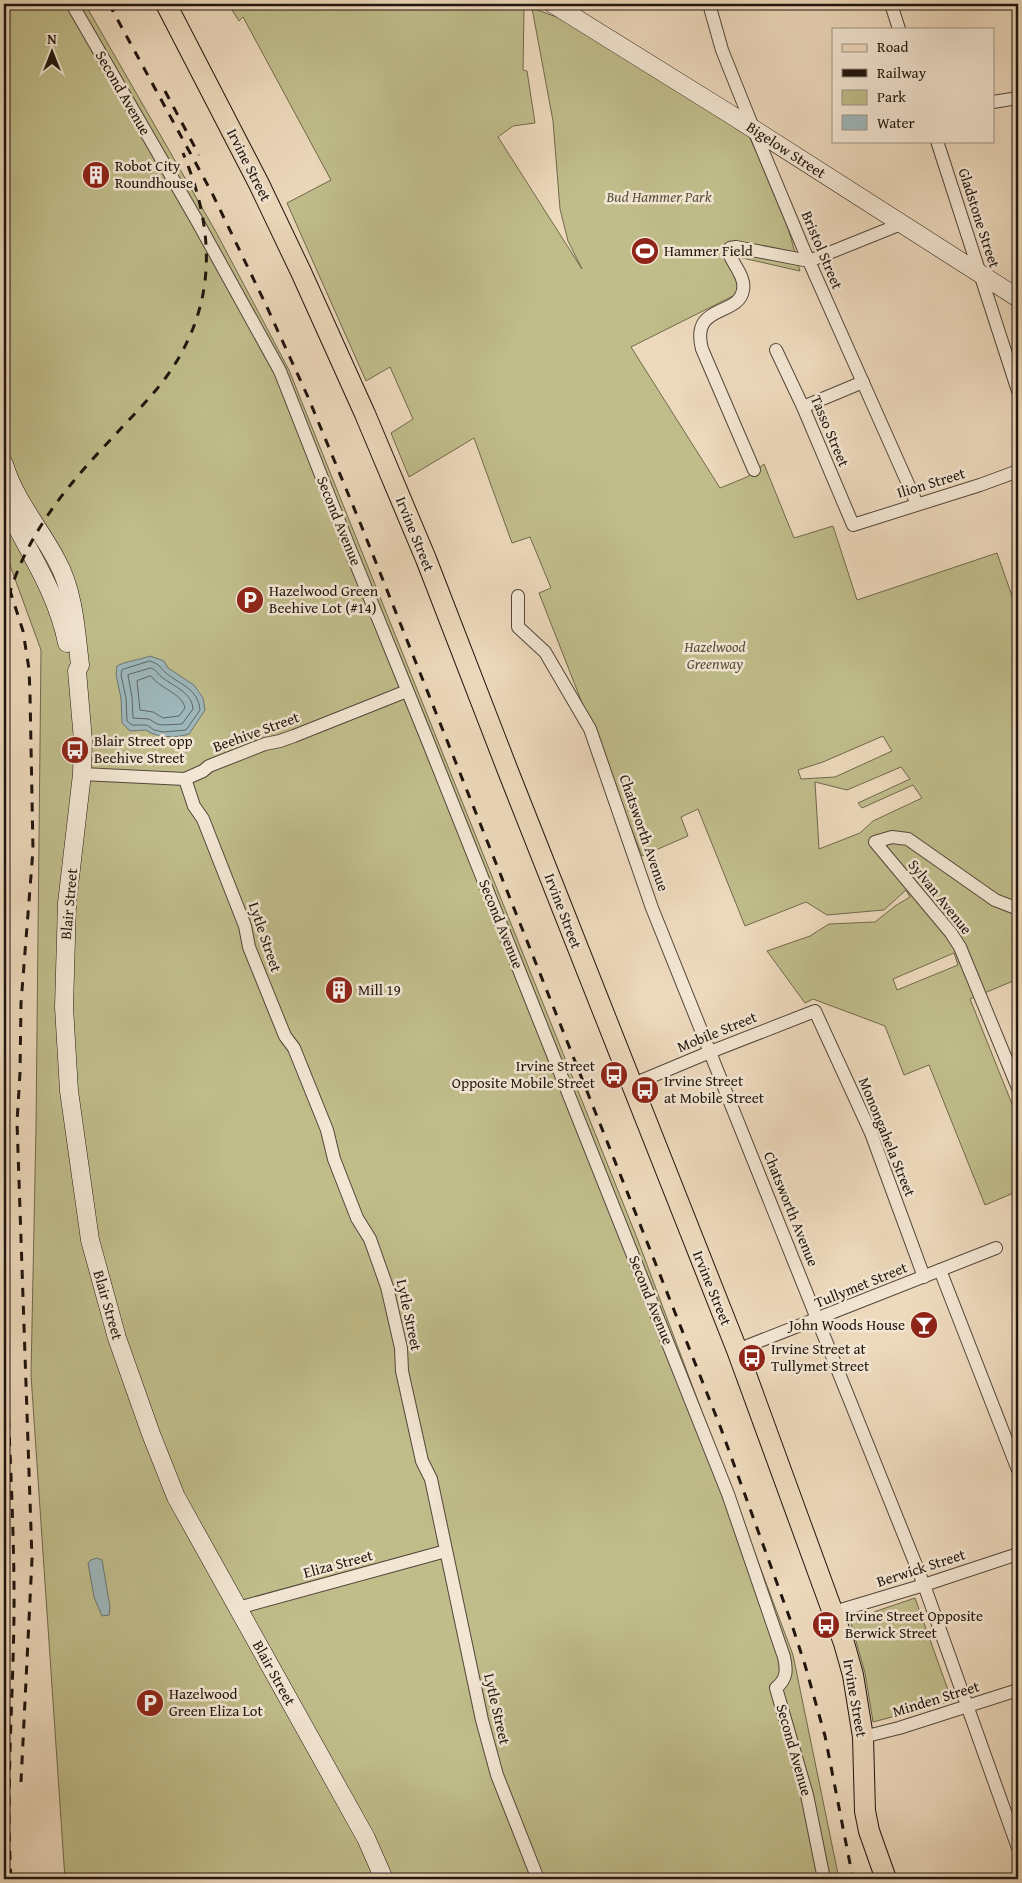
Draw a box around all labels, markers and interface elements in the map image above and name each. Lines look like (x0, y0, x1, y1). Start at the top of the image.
north arrow (28, 28, 78, 78)
legend (832, 28, 994, 142)
text: N (47, 29, 57, 49)
text: Road (877, 36, 908, 57)
street label: Second Avenue (91, 47, 156, 139)
text: Railway (877, 62, 927, 83)
text: Park (877, 86, 906, 107)
text: Water (877, 112, 915, 133)
street label: Bigelow Street (742, 116, 831, 183)
street label: Irvine Street (222, 125, 277, 205)
place label: Robot City Roundhouse (115, 155, 193, 193)
building icon: Robot City Roundhouse (81, 160, 111, 190)
street label: Gladstone Street (953, 165, 1006, 271)
park label: Bud Hammer Park (606, 186, 712, 207)
street label: Bristol Street (797, 207, 849, 293)
sports icon: Hammer Field (630, 236, 660, 266)
place label: Hammer Field (664, 240, 753, 261)
street label: Tasso Street (806, 392, 855, 470)
street label: Ilion Street (894, 462, 968, 503)
street label: Second Avenue (312, 473, 367, 569)
street label: Irvine Street (391, 493, 440, 575)
place label: Hazelwood Green Beehive Lot (#14) (269, 580, 379, 618)
parking icon: Hazelwood Green Beehive Lot (#14) (235, 585, 265, 615)
park label: Hazelwood Greenway (683, 636, 746, 674)
street label: Beehive Street (210, 706, 303, 757)
place label: Blair Street opp Beehive Street (94, 730, 193, 768)
bus stop icon: Blair Street opp Beehive Street (60, 735, 90, 765)
street label: Chatsworth Avenue (615, 772, 674, 894)
street label: Sylvan Avenue (904, 855, 977, 939)
street label: Blair Street (55, 867, 82, 940)
street label: Irvine Street (539, 870, 588, 952)
street label: Second Avenue (474, 876, 529, 972)
street label: Lytle Street (244, 899, 287, 975)
building icon: Mill 19 (324, 975, 354, 1005)
place label: Mill 19 (358, 979, 401, 1000)
street label: Mobile Street (674, 1006, 761, 1057)
place label: Irvine Street Opposite Mobile Street (452, 1055, 596, 1093)
bus stop icon: Irvine Street Opposite Mobile Street (599, 1060, 629, 1090)
place label: Irvine Street at Mobile Street (664, 1070, 765, 1108)
street label: Monongahela Street (854, 1074, 921, 1200)
bus stop icon: Irvine Street at Mobile Street (630, 1075, 660, 1105)
street label: Chatsworth Avenue (759, 1148, 824, 1269)
street label: Irvine Street (688, 1247, 737, 1329)
street label: Second Avenue (624, 1252, 679, 1348)
street label: Tullymet Street (811, 1256, 911, 1313)
street label: Blair Street (89, 1268, 129, 1343)
street label: Lytle Street (392, 1277, 427, 1353)
bar icon: John Woods House (909, 1310, 939, 1340)
place label: John Woods House (787, 1314, 905, 1335)
place label: Irvine Street at Tullymet Street (771, 1338, 870, 1376)
bus stop icon: Irvine Street at Tullymet Street (737, 1343, 767, 1373)
street label: Berwick Street (874, 1543, 968, 1592)
street label: Eliza Street (301, 1544, 376, 1583)
place label: Irvine Street Opposite Berwick Street (845, 1605, 983, 1643)
bus stop icon: Irvine Street Opposite Berwick Street (811, 1610, 841, 1640)
street label: Blair Street (248, 1636, 301, 1710)
street label: Irvine Street (838, 1657, 873, 1739)
street label: Lytle Street (479, 1671, 516, 1747)
street label: Minden Street (890, 1675, 982, 1722)
place label: Hazelwood Green Eliza Lot (169, 1683, 264, 1721)
parking icon: Hazelwood Green Eliza Lot (135, 1688, 165, 1718)
street label: Second Avenue (771, 1702, 818, 1798)

